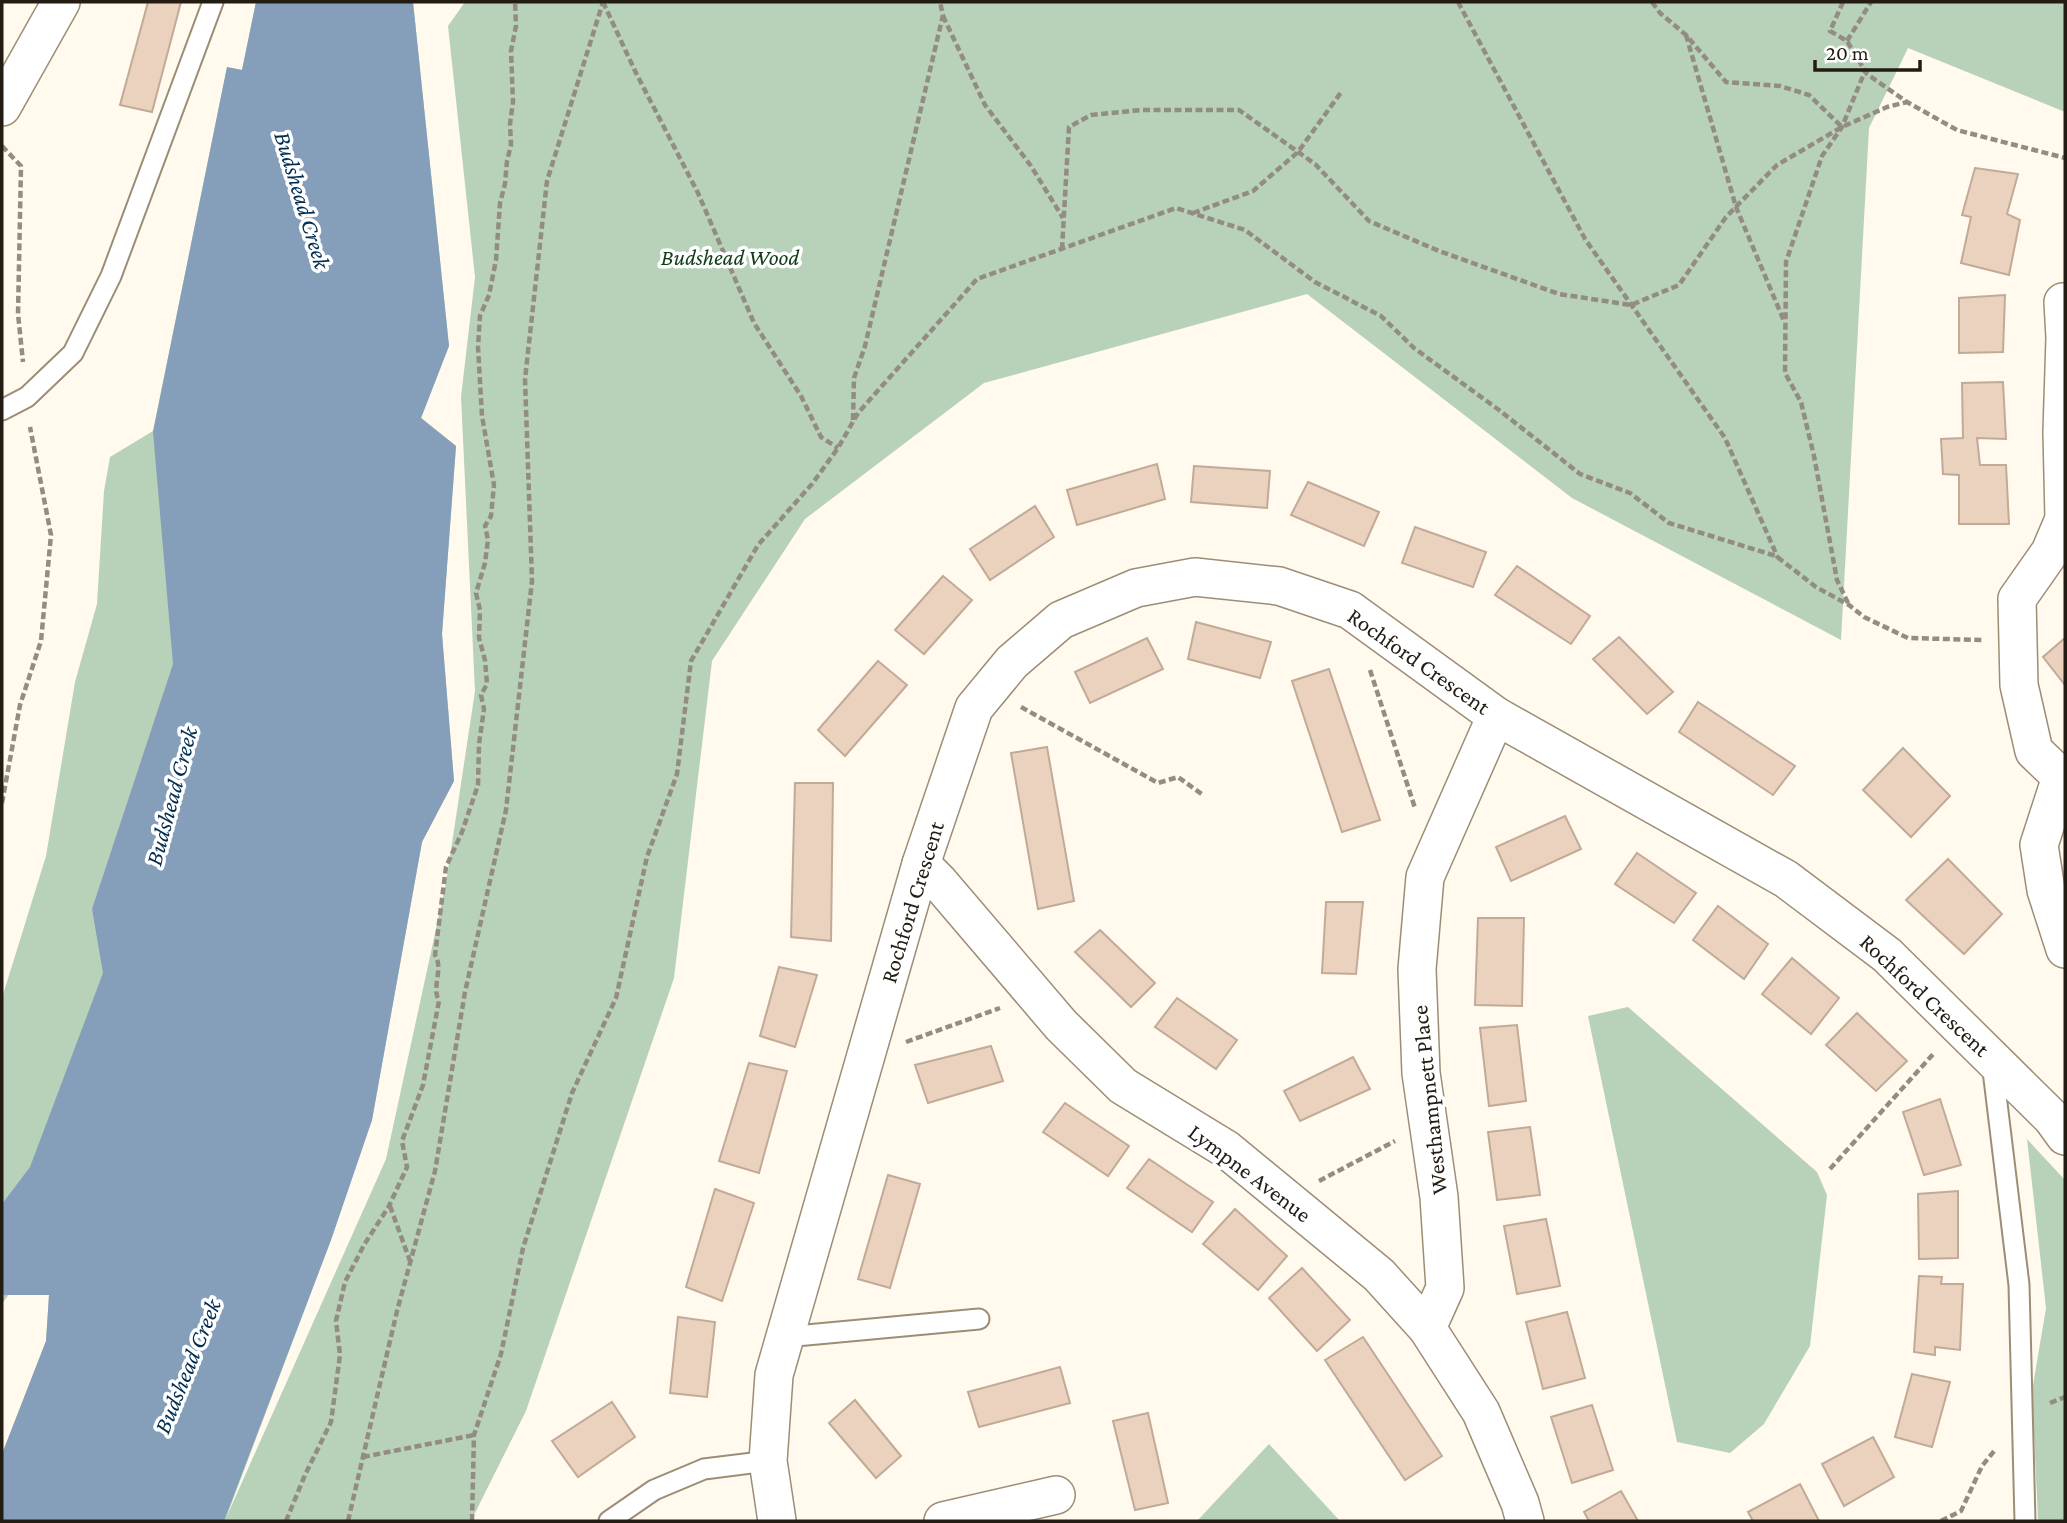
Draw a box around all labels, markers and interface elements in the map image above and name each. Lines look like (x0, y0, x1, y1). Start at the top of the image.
scale bar (1815, 28, 1920, 72)
text: 20 m (1826, 41, 1869, 65)
water label: Budshead Creek (269, 128, 337, 273)
park label: Budshead Wood (661, 244, 800, 270)
street label: Rochford Crescent (1343, 602, 1495, 720)
water label: Budshead Creek (140, 722, 203, 868)
street label: Rochford Crescent (875, 818, 949, 986)
street label: Rochford Crescent (1855, 928, 1995, 1062)
street label: Westhampnett Place (1406, 1004, 1452, 1196)
street label: Lympne Avenue (1184, 1118, 1316, 1228)
water label: Budshead Creek (148, 1294, 227, 1437)

